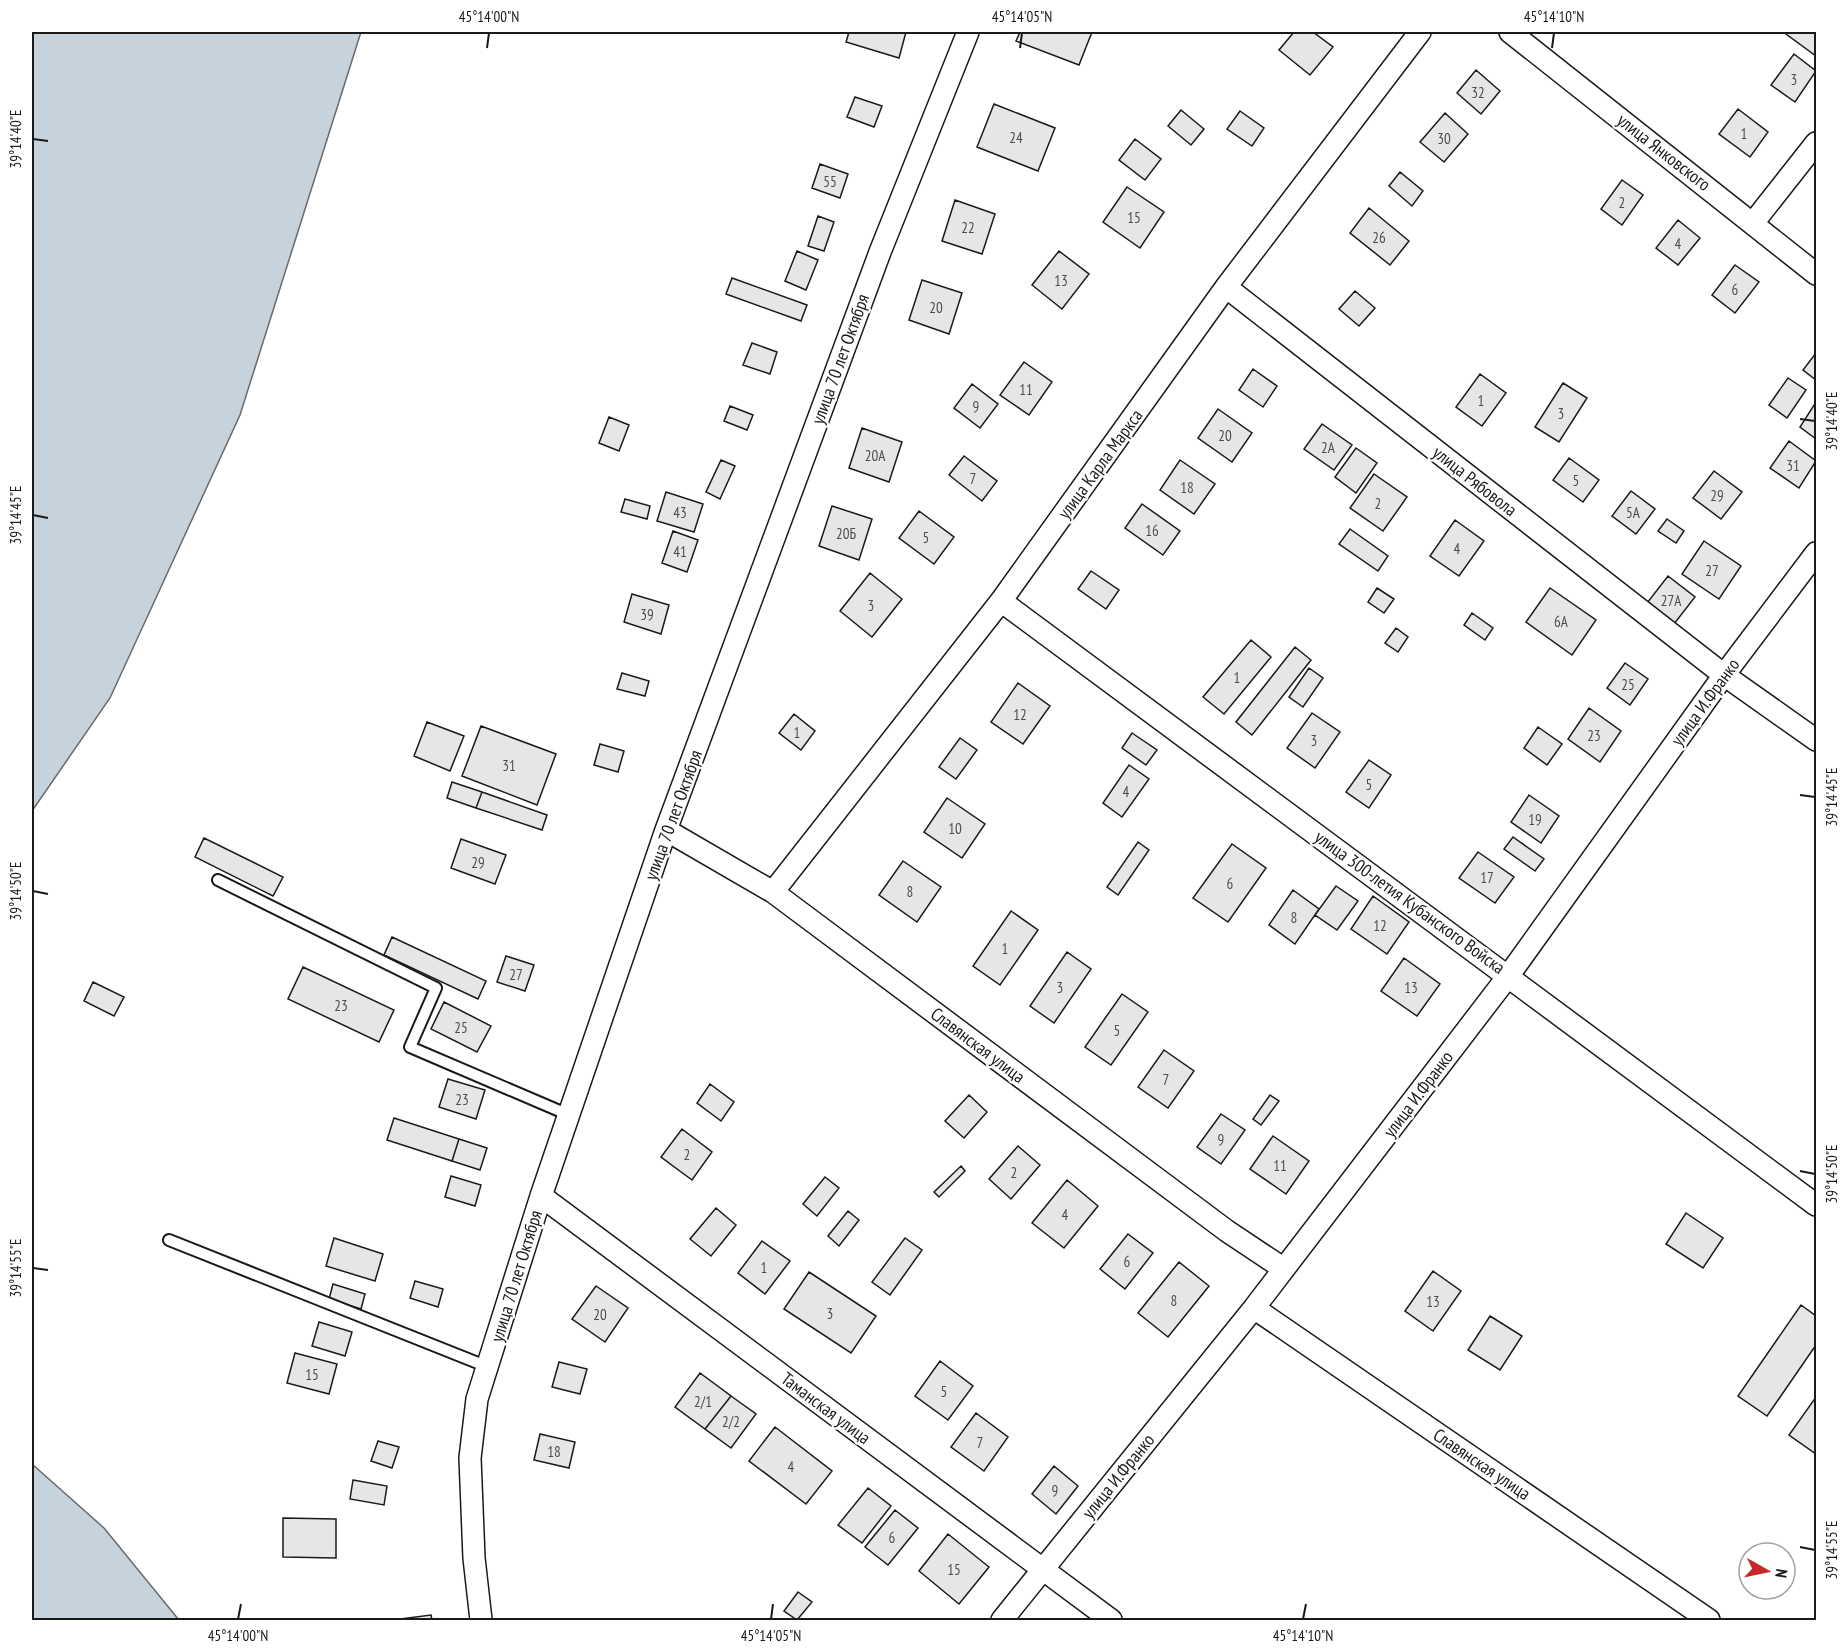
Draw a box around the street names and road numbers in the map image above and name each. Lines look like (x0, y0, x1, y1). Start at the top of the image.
street label: улица Янковского (1613, 108, 1716, 196)
street label: улица 70 лет Октября (806, 291, 874, 427)
street label: улица Карла Маркса (1053, 405, 1147, 523)
street label: улица Рябовола (1428, 441, 1522, 521)
street label: улица И.Франко (1666, 654, 1745, 750)
street label: улица 70 лет Октября (639, 747, 707, 883)
street label: улица 300-летия Кубанского Войска (1310, 825, 1510, 979)
street label: Славянская улица (926, 1002, 1030, 1088)
street label: улица И.Франко (1378, 1046, 1458, 1142)
street label: улица 70 лет Октября (485, 1207, 547, 1345)
street label: Таманская улица (777, 1367, 875, 1449)
street label: Славянская улица (1429, 1423, 1535, 1505)
street label: улица И.Франко (1077, 1429, 1159, 1523)

